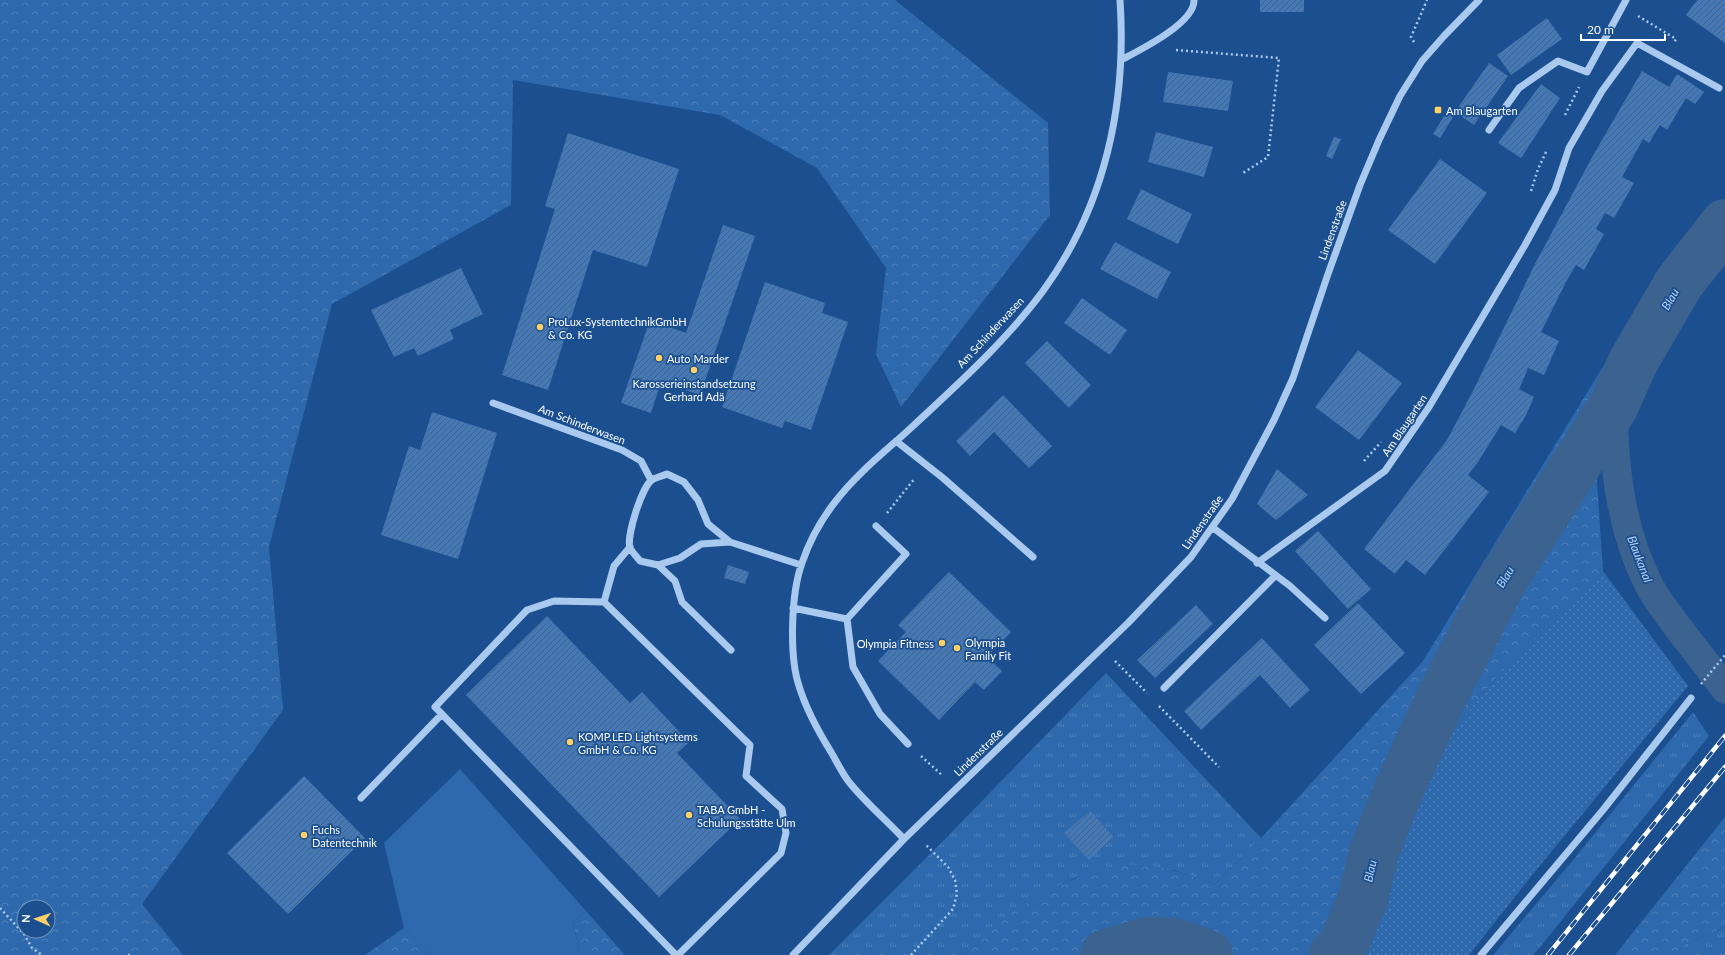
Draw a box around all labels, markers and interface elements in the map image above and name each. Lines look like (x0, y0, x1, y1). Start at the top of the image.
scale bar (1581, 16, 1665, 42)
text: 20 m (1587, 22, 1614, 37)
place label: Am Blaugarten (1446, 104, 1518, 117)
marker: Am Blaugarten (1433, 105, 1443, 115)
street label: Lindenstraße (1315, 198, 1349, 262)
water label: Blau (1658, 286, 1682, 312)
street label: Am Schinderwasen (954, 294, 1026, 370)
place label: ProLux-SystemtechnikGmbH & Co. KG (548, 315, 687, 341)
marker: ProLux-SystemtechnikGmbH & Co. KG (535, 322, 545, 332)
place label: Auto Marder (667, 352, 729, 365)
marker: Auto Marder (654, 353, 664, 363)
marker: Karosserieinstandsetzung Gerhard Adä (689, 365, 699, 375)
place label: Karosserieinstandsetzung Gerhard Adä (632, 377, 756, 403)
street label: Am Blaugarten (1379, 392, 1429, 458)
street label: Am Schinderwasen (537, 401, 627, 447)
street label: Lindenstraße (1179, 492, 1225, 551)
water label: Blaukanal (1624, 533, 1656, 585)
water label: Blau (1493, 564, 1517, 590)
place label: Olympia Family Fit (965, 636, 1011, 662)
place label: Olympia Fitness (857, 637, 934, 650)
marker: Olympia Fitness (937, 638, 947, 648)
marker: Olympia Family Fit (952, 643, 962, 653)
street label: Lindenstraße (951, 725, 1005, 778)
place label: KOMP.LED Lightsystems GmbH & Co. KG (578, 730, 698, 756)
marker: KOMP.LED Lightsystems GmbH & Co. KG (565, 737, 575, 747)
place label: TABA GmbH - Schulungsstätte Ulm (697, 803, 796, 829)
marker: TABA GmbH - Schulungsstätte Ulm (684, 810, 694, 820)
place label: Fuchs Datentechnik (312, 823, 377, 849)
marker: Fuchs Datentechnik (299, 830, 309, 840)
water label: Blau (1360, 858, 1380, 884)
north arrow (16, 899, 56, 939)
text: N (19, 914, 32, 923)

